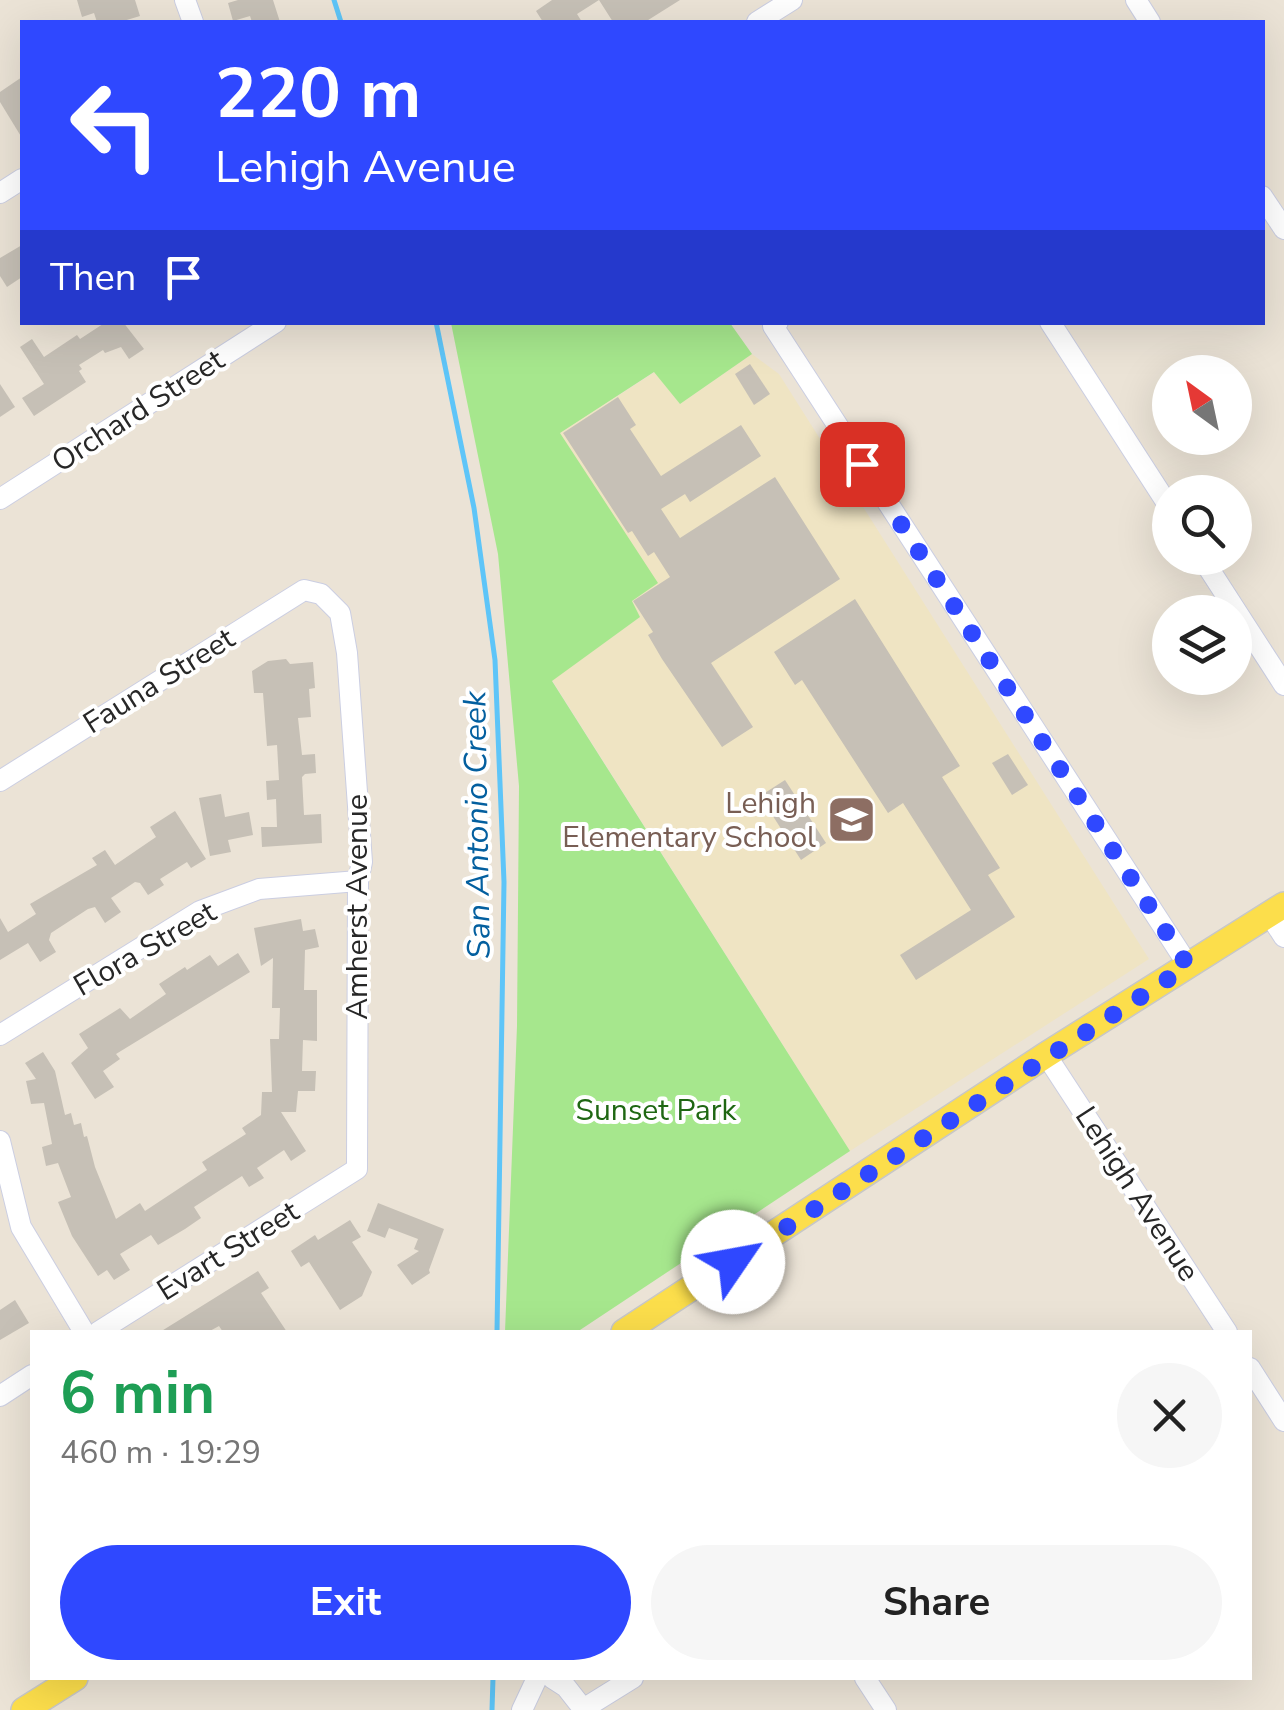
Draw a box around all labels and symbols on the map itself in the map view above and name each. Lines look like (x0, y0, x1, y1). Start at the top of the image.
street label: Orchard Street (44, 340, 233, 482)
north arrow (1152, 355, 1252, 455)
pin (820, 422, 905, 507)
street label: Fauna Street (76, 618, 243, 744)
water label: San Antonio Creek (453, 690, 501, 959)
place label: Lehigh Elementary School (562, 783, 816, 858)
street label: Amherst Avenue (337, 794, 378, 1020)
school or university icon: Lehigh Elementary School (825, 794, 877, 846)
street label: Flora Street (66, 892, 224, 1006)
park label: Sunset Park (576, 1090, 737, 1131)
street label: Lehigh Avenue (1065, 1099, 1209, 1289)
street label: Evart Street (149, 1191, 307, 1311)
position arrow (681, 1210, 785, 1314)

